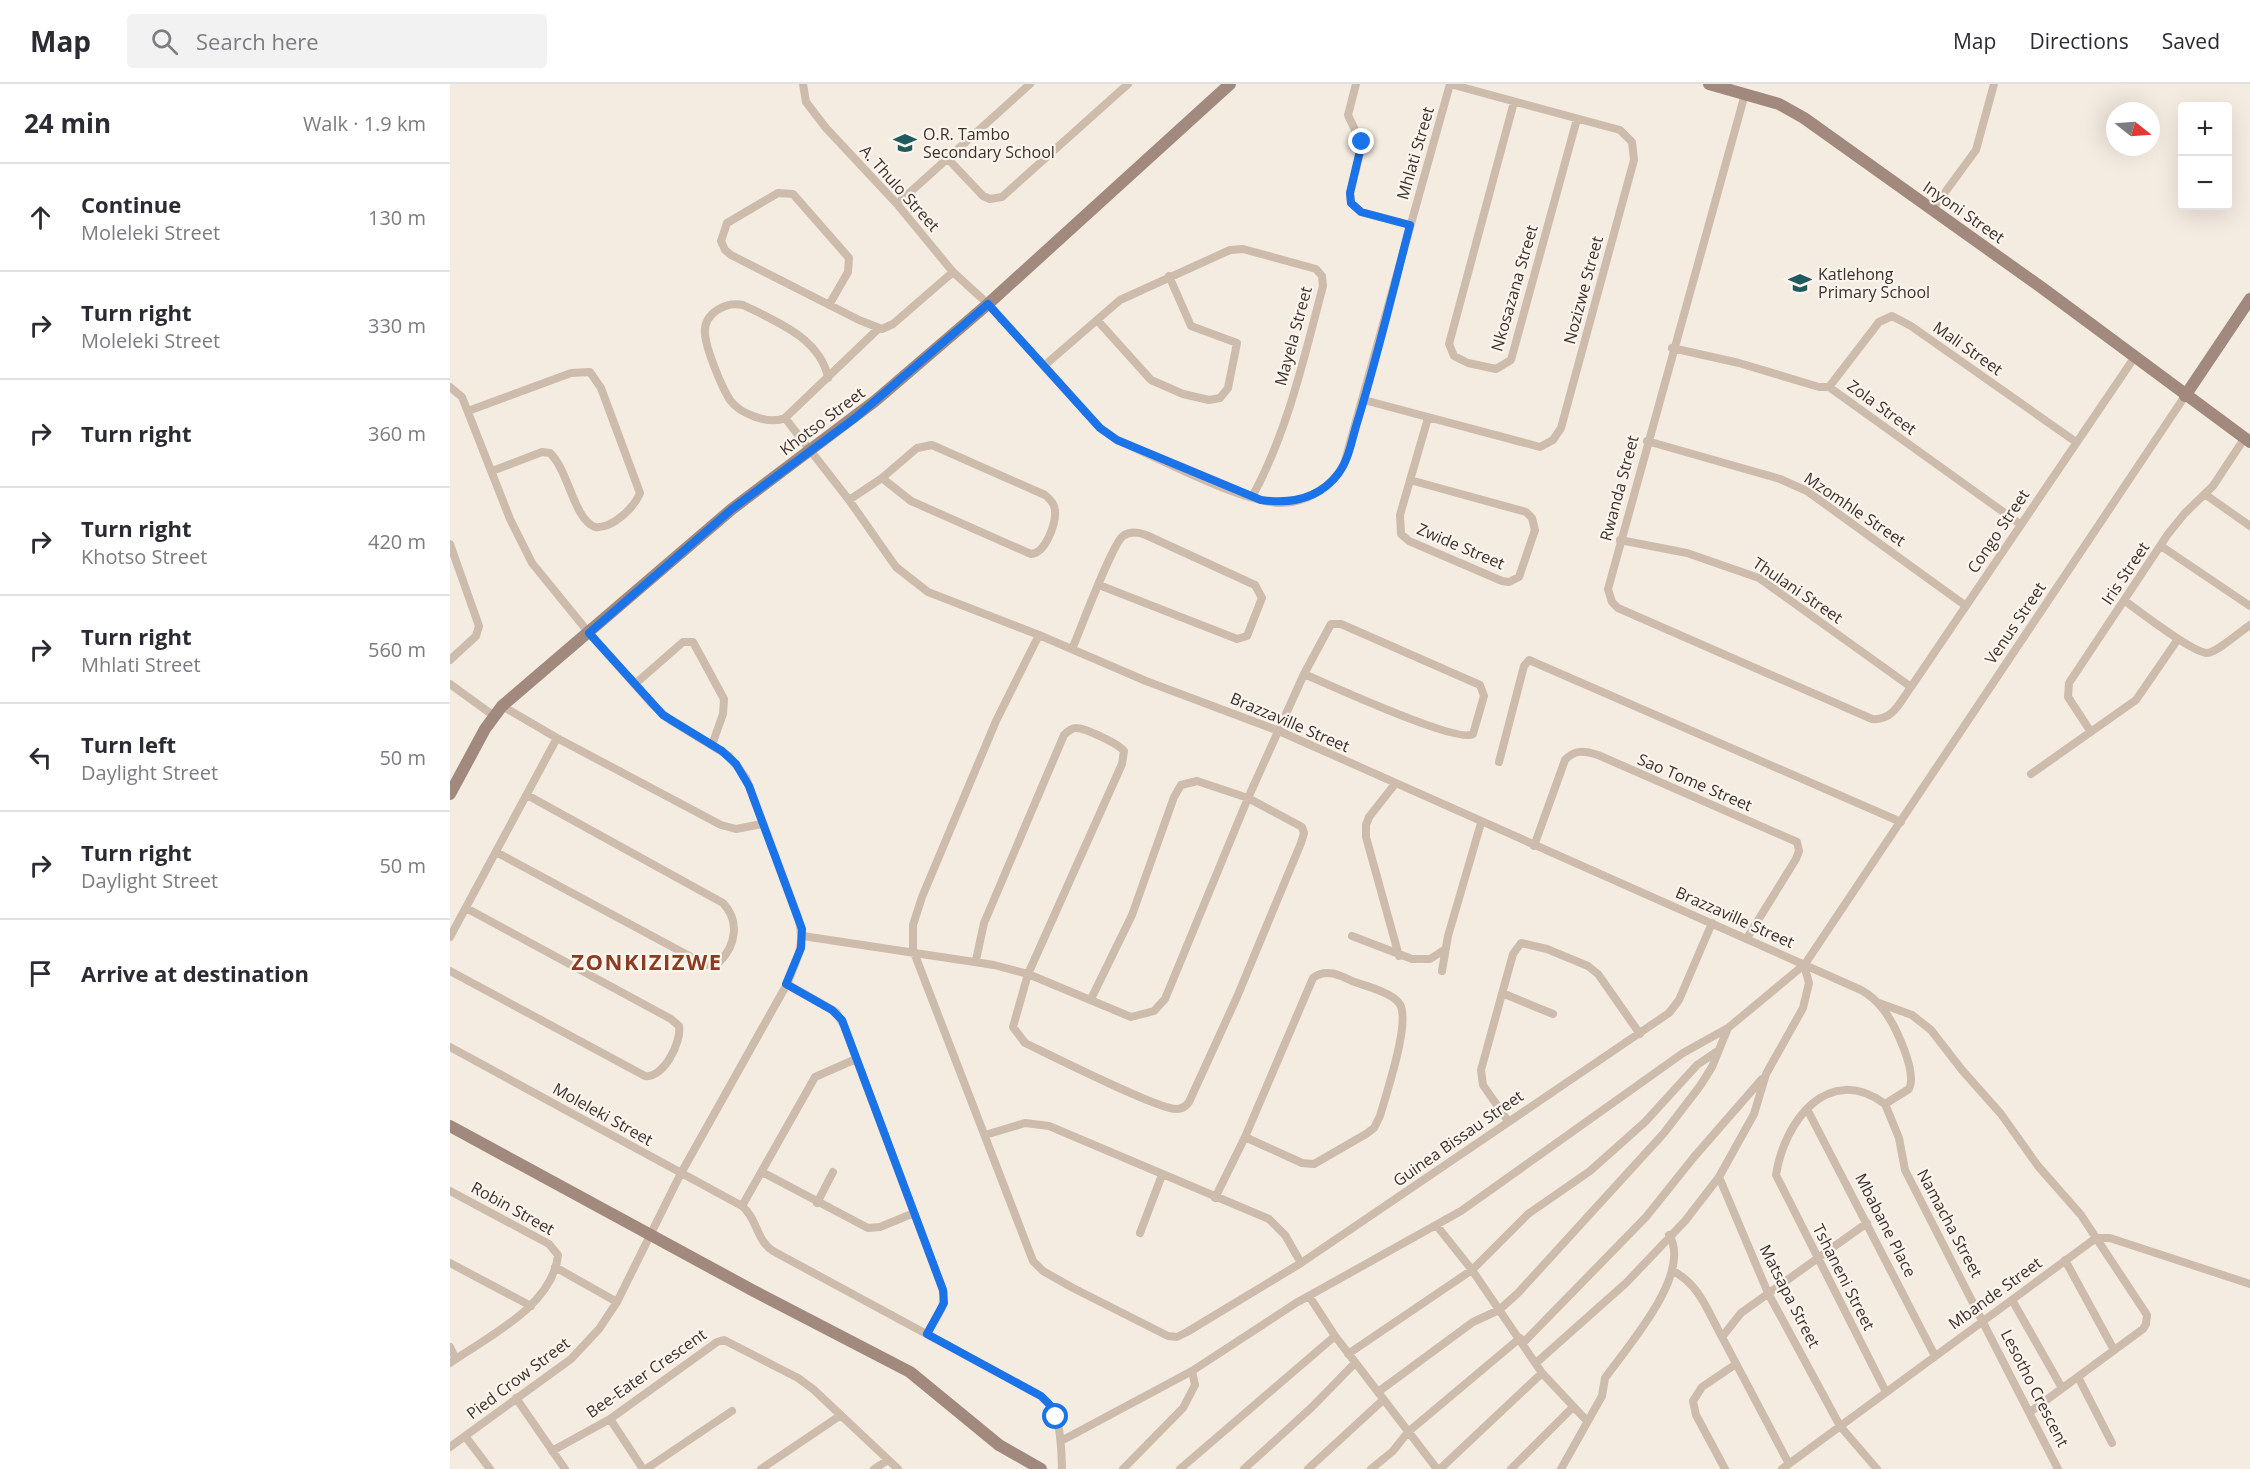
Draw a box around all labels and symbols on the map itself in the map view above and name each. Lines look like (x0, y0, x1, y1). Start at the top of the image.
north arrow (2106, 102, 2160, 156)
street label: Mhlati Street (1391, 104, 1439, 202)
place label: O.R. Tambo Secondary School (923, 123, 1055, 163)
route end (1348, 128, 1374, 154)
school or university icon: O.R. Tambo Secondary School (892, 130, 918, 156)
street label: A. Thulo Street (855, 140, 945, 236)
street label: Inyoni Street (1919, 176, 2009, 248)
street label: Nkosazana Street (1485, 222, 1543, 354)
street label: Nozizwe Street (1558, 233, 1608, 346)
place label: Katlehong Primary School (1818, 263, 1930, 303)
school or university icon: Katlehong Primary School (1787, 270, 1813, 296)
street label: Mayela Street (1269, 284, 1317, 388)
street label: Mali Street (1929, 316, 2007, 380)
street label: Zola Street (1843, 374, 1921, 440)
street label: Khotso Street (775, 382, 869, 460)
street label: Rwanda Street (1594, 432, 1644, 543)
street label: Mzomhle Street (1800, 467, 1910, 551)
street label: Congo Street (1962, 485, 2034, 577)
street label: Zwide Street (1414, 518, 1508, 574)
street label: Iris Street (2096, 537, 2154, 609)
street label: Thulani Street (1749, 552, 1848, 628)
street label: Venus Street (1979, 577, 2051, 668)
street label: Brazzaville Street (1227, 687, 1353, 757)
street label: Sao Tome Street (1634, 748, 1756, 816)
street label: Brazzaville Street (1672, 881, 1798, 953)
district label: ZONKIZIZWE (571, 946, 723, 976)
street label: Moleleki Street (549, 1077, 657, 1151)
street label: Guinea Bissau Street (1388, 1085, 1528, 1191)
street label: Namacha Street (1912, 1165, 1988, 1281)
street label: Mbabane Place (1850, 1169, 1922, 1281)
street label: Robin Street (467, 1176, 559, 1240)
street label: Tshaneni Street (1808, 1220, 1880, 1334)
street label: Matsapa Street (1755, 1241, 1826, 1352)
street label: Mbande Street (1944, 1251, 2046, 1334)
street label: Bee-Eater Crescent (582, 1323, 711, 1423)
street label: Lesotho Crescent (1996, 1325, 2074, 1451)
street label: Pied Crow Street (462, 1332, 574, 1424)
route start (1042, 1403, 1068, 1429)

